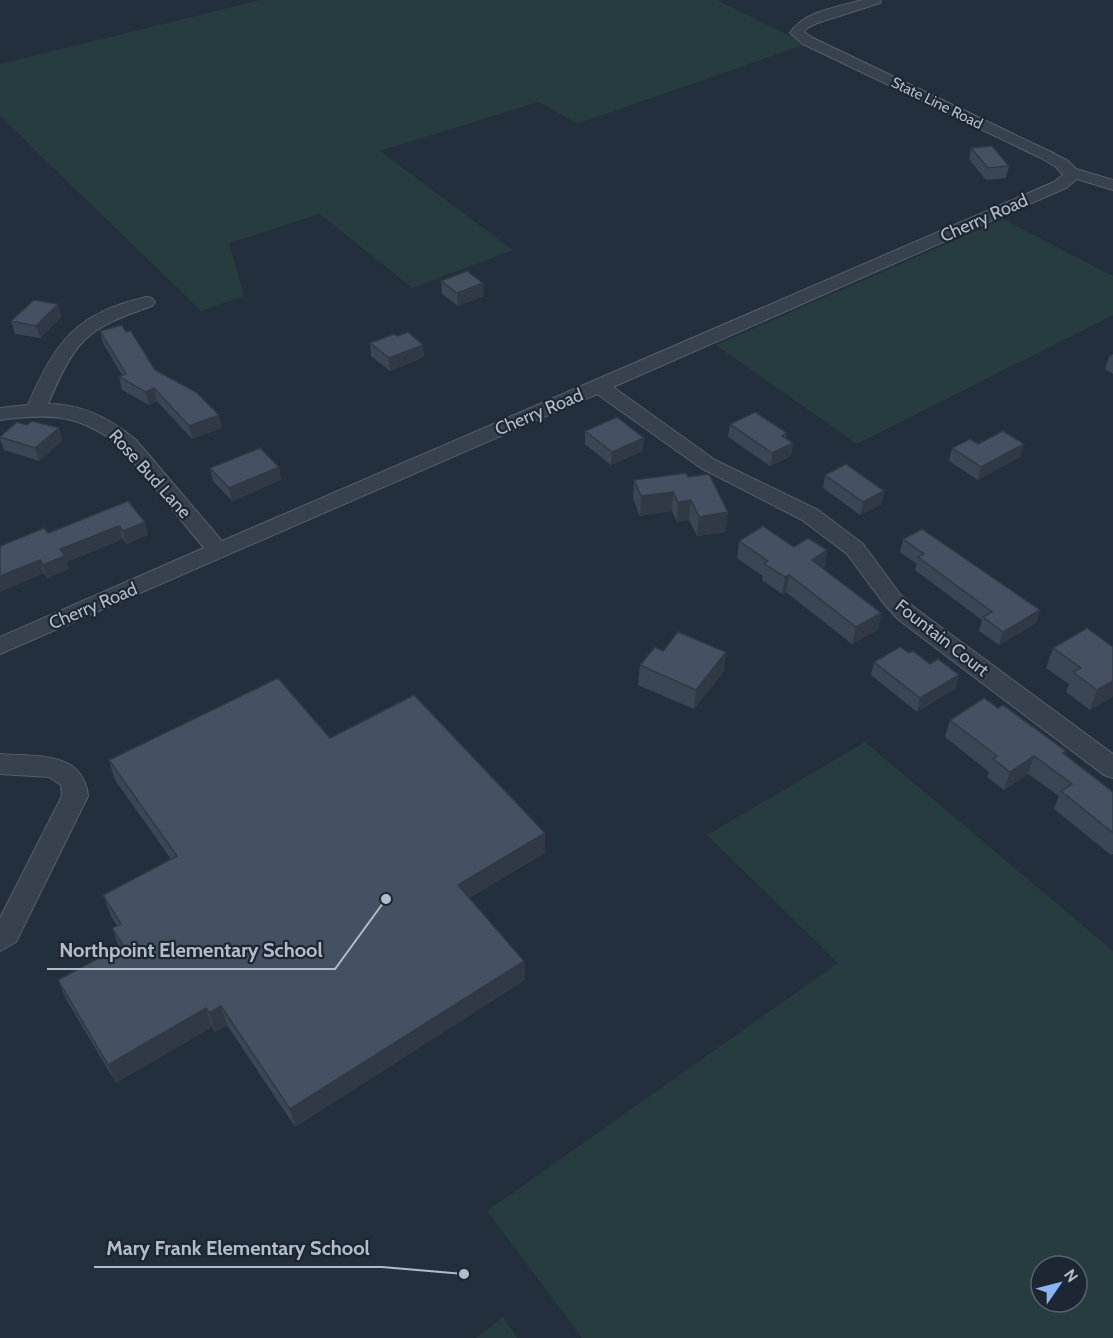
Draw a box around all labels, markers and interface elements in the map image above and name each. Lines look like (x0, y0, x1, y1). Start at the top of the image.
street label: State Line Road (888, 73, 986, 133)
street label: Cherry Road (937, 189, 1031, 247)
street label: Cherry Road (492, 384, 586, 440)
street label: Rose Bud Lane (104, 425, 196, 523)
street label: Cherry Road (46, 578, 140, 634)
street label: Fountain Court (891, 595, 993, 681)
callout: Northpoint Elementary School (47, 931, 335, 969)
text: Northpoint Elementary School (59, 938, 323, 962)
callout: Mary Frank Elementary School (94, 1229, 382, 1267)
text: Mary Frank Elementary School (106, 1236, 370, 1260)
north arrow (1029, 1254, 1089, 1314)
text: N (1060, 1266, 1082, 1286)

